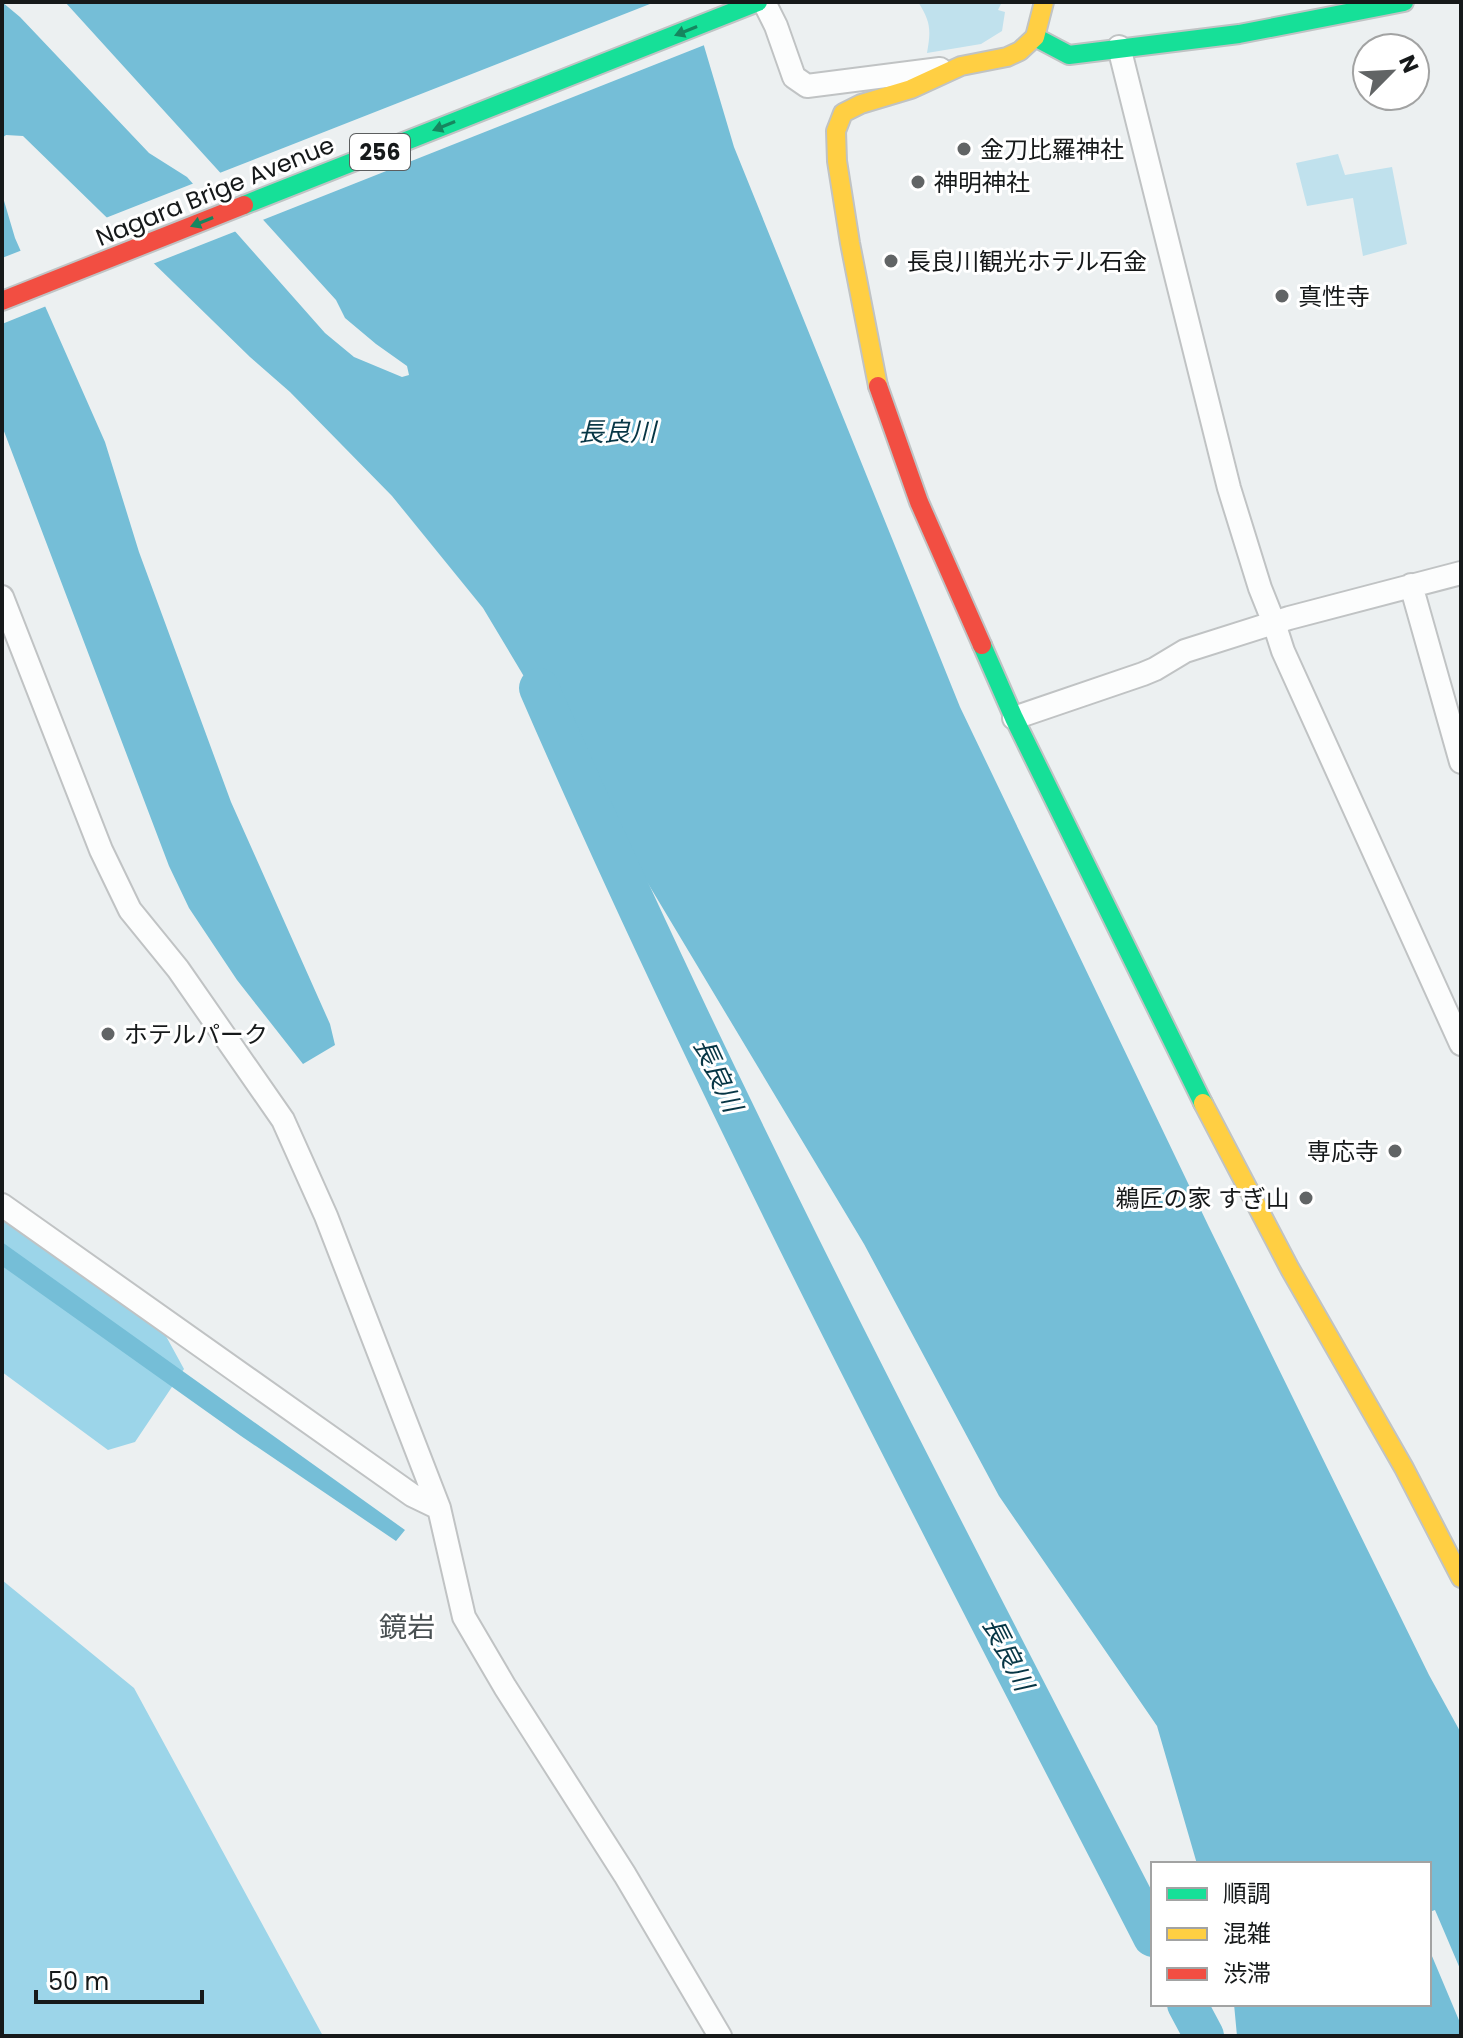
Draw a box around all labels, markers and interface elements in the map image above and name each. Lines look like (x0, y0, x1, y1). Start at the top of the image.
one-way arrow (674, 25, 698, 38)
north arrow (1351, 32, 1431, 112)
text: N (1391, 50, 1426, 78)
one-way arrow (432, 120, 456, 133)
street label: Nagara Brige Avenue (91, 128, 339, 254)
place label: 金刀比羅神社 (980, 133, 1124, 166)
road number: 256 (350, 134, 410, 170)
marker: 金刀比羅神社 (955, 140, 973, 158)
place label: 神明神社 (934, 166, 1030, 199)
marker: 神明神社 (909, 173, 927, 191)
one-way arrow (190, 216, 214, 229)
place label: 長良川観光ホテル石金 (907, 245, 1147, 278)
marker: 長良川観光ホテル石金 (882, 252, 900, 270)
place label: 真性寺 (1298, 280, 1370, 313)
marker: 真性寺 (1273, 287, 1291, 305)
water label: 長良川 (578, 414, 659, 450)
place label: ホテルパーク (124, 1018, 268, 1051)
marker: ホテルパーク (99, 1025, 117, 1043)
water label: 長良川 (685, 1032, 752, 1121)
place label: 専応寺 (1307, 1135, 1379, 1168)
marker: 専応寺 (1386, 1142, 1404, 1160)
place label: 鵜匠の家 すぎ山 (1116, 1182, 1290, 1215)
marker: 鵜匠の家 すぎ山 (1297, 1189, 1315, 1207)
district label: 鏡岩 (379, 1608, 435, 1647)
water label: 長良川 (974, 1611, 1043, 1700)
legend (1151, 1862, 1431, 2006)
text: 順調 (1223, 1877, 1271, 1910)
text: 混雑 (1223, 1917, 1271, 1950)
scale bar (36, 1954, 202, 2004)
text: 渋滞 (1223, 1957, 1271, 1990)
text: 50 m (48, 1965, 109, 1998)

